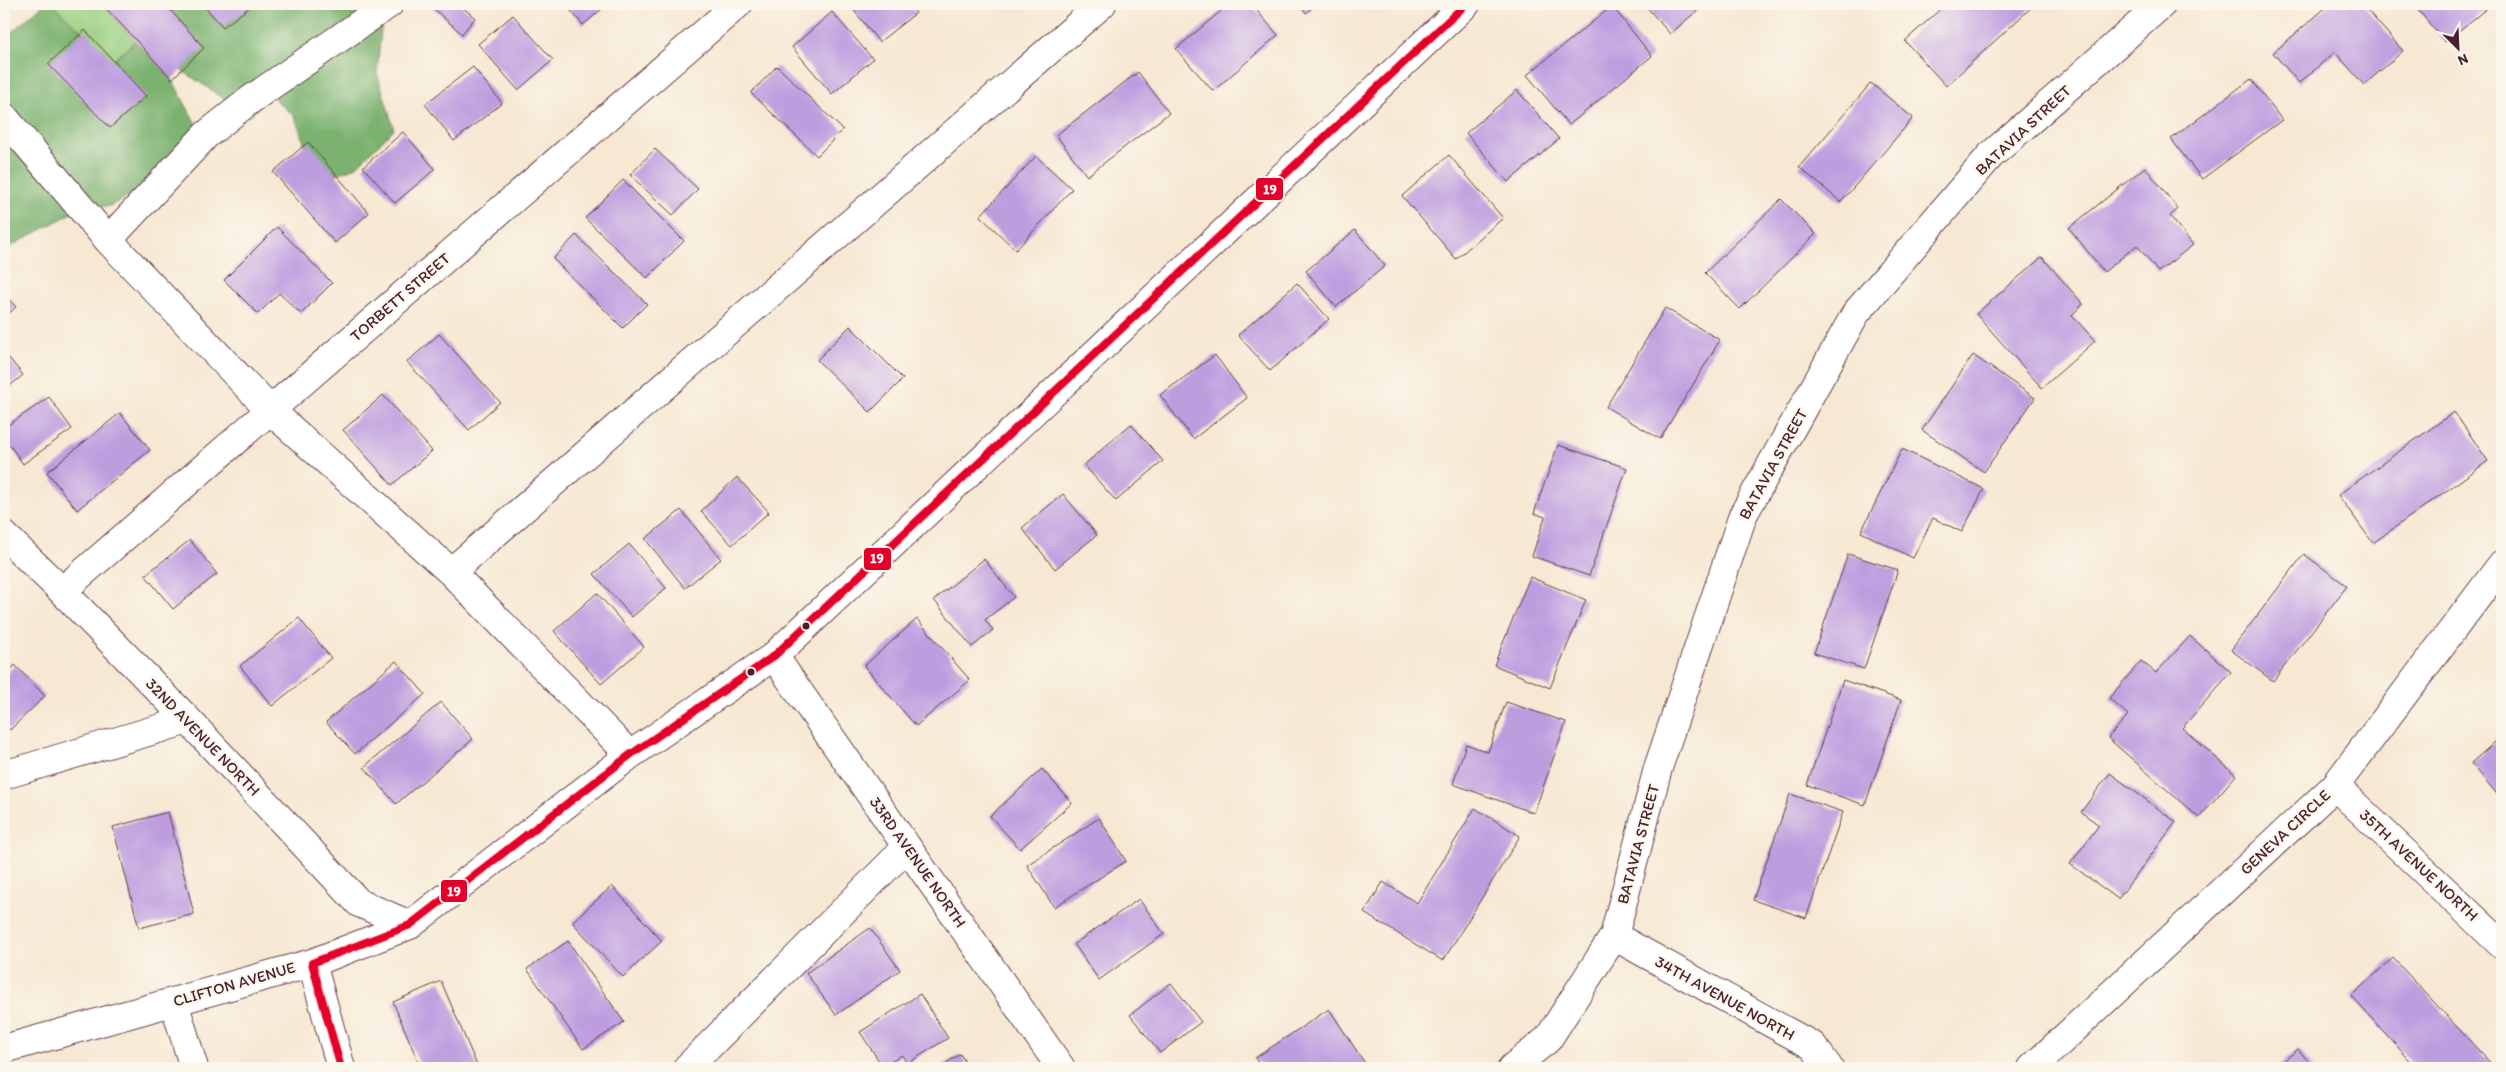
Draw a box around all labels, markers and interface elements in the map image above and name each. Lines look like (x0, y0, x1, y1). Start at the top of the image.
north arrow (2434, 22, 2484, 72)
text: N (2455, 50, 2471, 69)
street label: BATAVIA STREET (1971, 81, 2075, 179)
line badge: 19 (1255, 177, 1284, 201)
text: 19 (1263, 181, 1277, 198)
street label: TORBETT STREET (346, 248, 454, 346)
street label: BATAVIA STREET (1735, 405, 1811, 523)
line badge: 19 (863, 547, 892, 571)
text: 19 (870, 550, 884, 567)
unlabelled marker (801, 621, 811, 631)
unlabelled marker (746, 667, 756, 677)
street label: 32ND AVENUE NORTH (142, 674, 264, 800)
street label: BATAVIA STREET (1613, 782, 1663, 906)
street label: GENEVA CIRCLE (2236, 785, 2334, 879)
street label: 33RD AVENUE NORTH (866, 793, 970, 931)
street label: 35TH AVENUE NORTH (2356, 805, 2482, 925)
line badge: 19 (440, 879, 468, 903)
text: 19 (447, 883, 461, 900)
street label: 34TH AVENUE NORTH (1652, 952, 1798, 1044)
street label: CLIFTON AVENUE (171, 957, 297, 1011)

